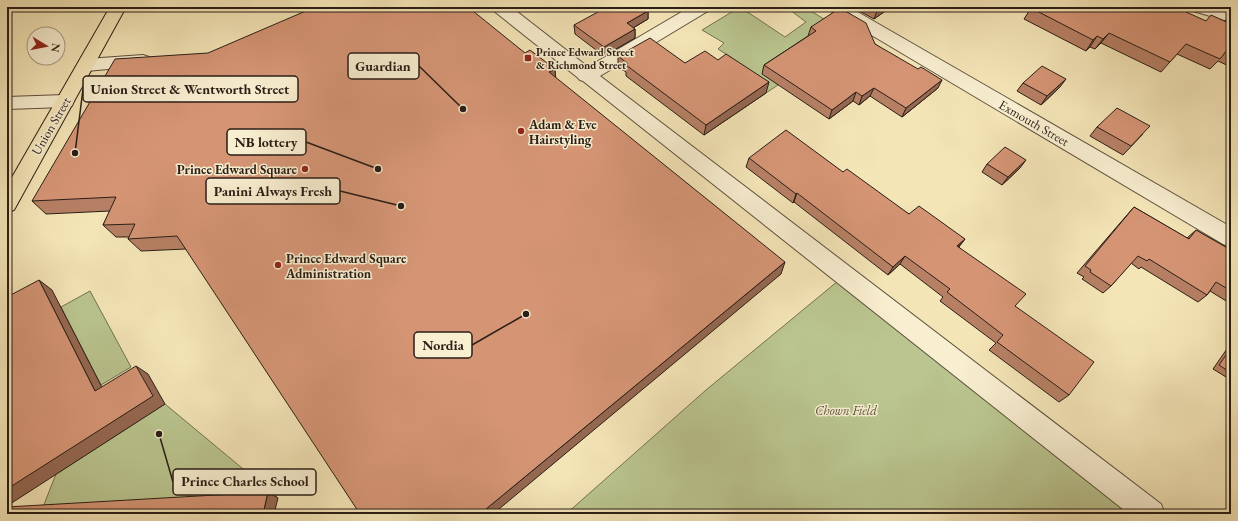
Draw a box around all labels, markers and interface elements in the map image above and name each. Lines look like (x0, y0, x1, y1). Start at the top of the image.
north arrow (26, 26, 66, 66)
text: N (48, 42, 64, 53)
place label: Prince Edward Street & Richmond Street (536, 45, 635, 72)
callout: Guardian (348, 53, 419, 79)
marker: Prince Edward Street & Richmond Street (523, 53, 533, 63)
text: Guardian (355, 57, 411, 75)
callout: Union Street & Wentworth Street (83, 76, 298, 102)
text: Union Street & Wentworth Street (91, 80, 290, 98)
street label: Union Street (28, 94, 74, 158)
street label: Exmouth Street (996, 96, 1072, 150)
place label: Adam & Eve Hairstyling (528, 116, 597, 148)
marker: Adam & Eve Hairstyling (516, 126, 526, 136)
callout: NB lottery (227, 129, 306, 155)
text: NB lottery (235, 133, 298, 151)
place label: Prince Edward Square (177, 161, 298, 178)
marker: Prince Edward Square (300, 164, 310, 174)
callout: Panini Always Fresh (206, 178, 340, 204)
text: Panini Always Fresh (214, 182, 332, 200)
place label: Prince Edward Square Administration (285, 250, 407, 282)
marker: Prince Edward Square Administration (273, 260, 283, 270)
callout: Nordia (414, 332, 472, 358)
text: Nordia (422, 336, 465, 354)
park label: Chown Field (815, 402, 877, 419)
callout: Prince Charles School (173, 469, 316, 495)
text: Prince Charles School (181, 472, 309, 490)

